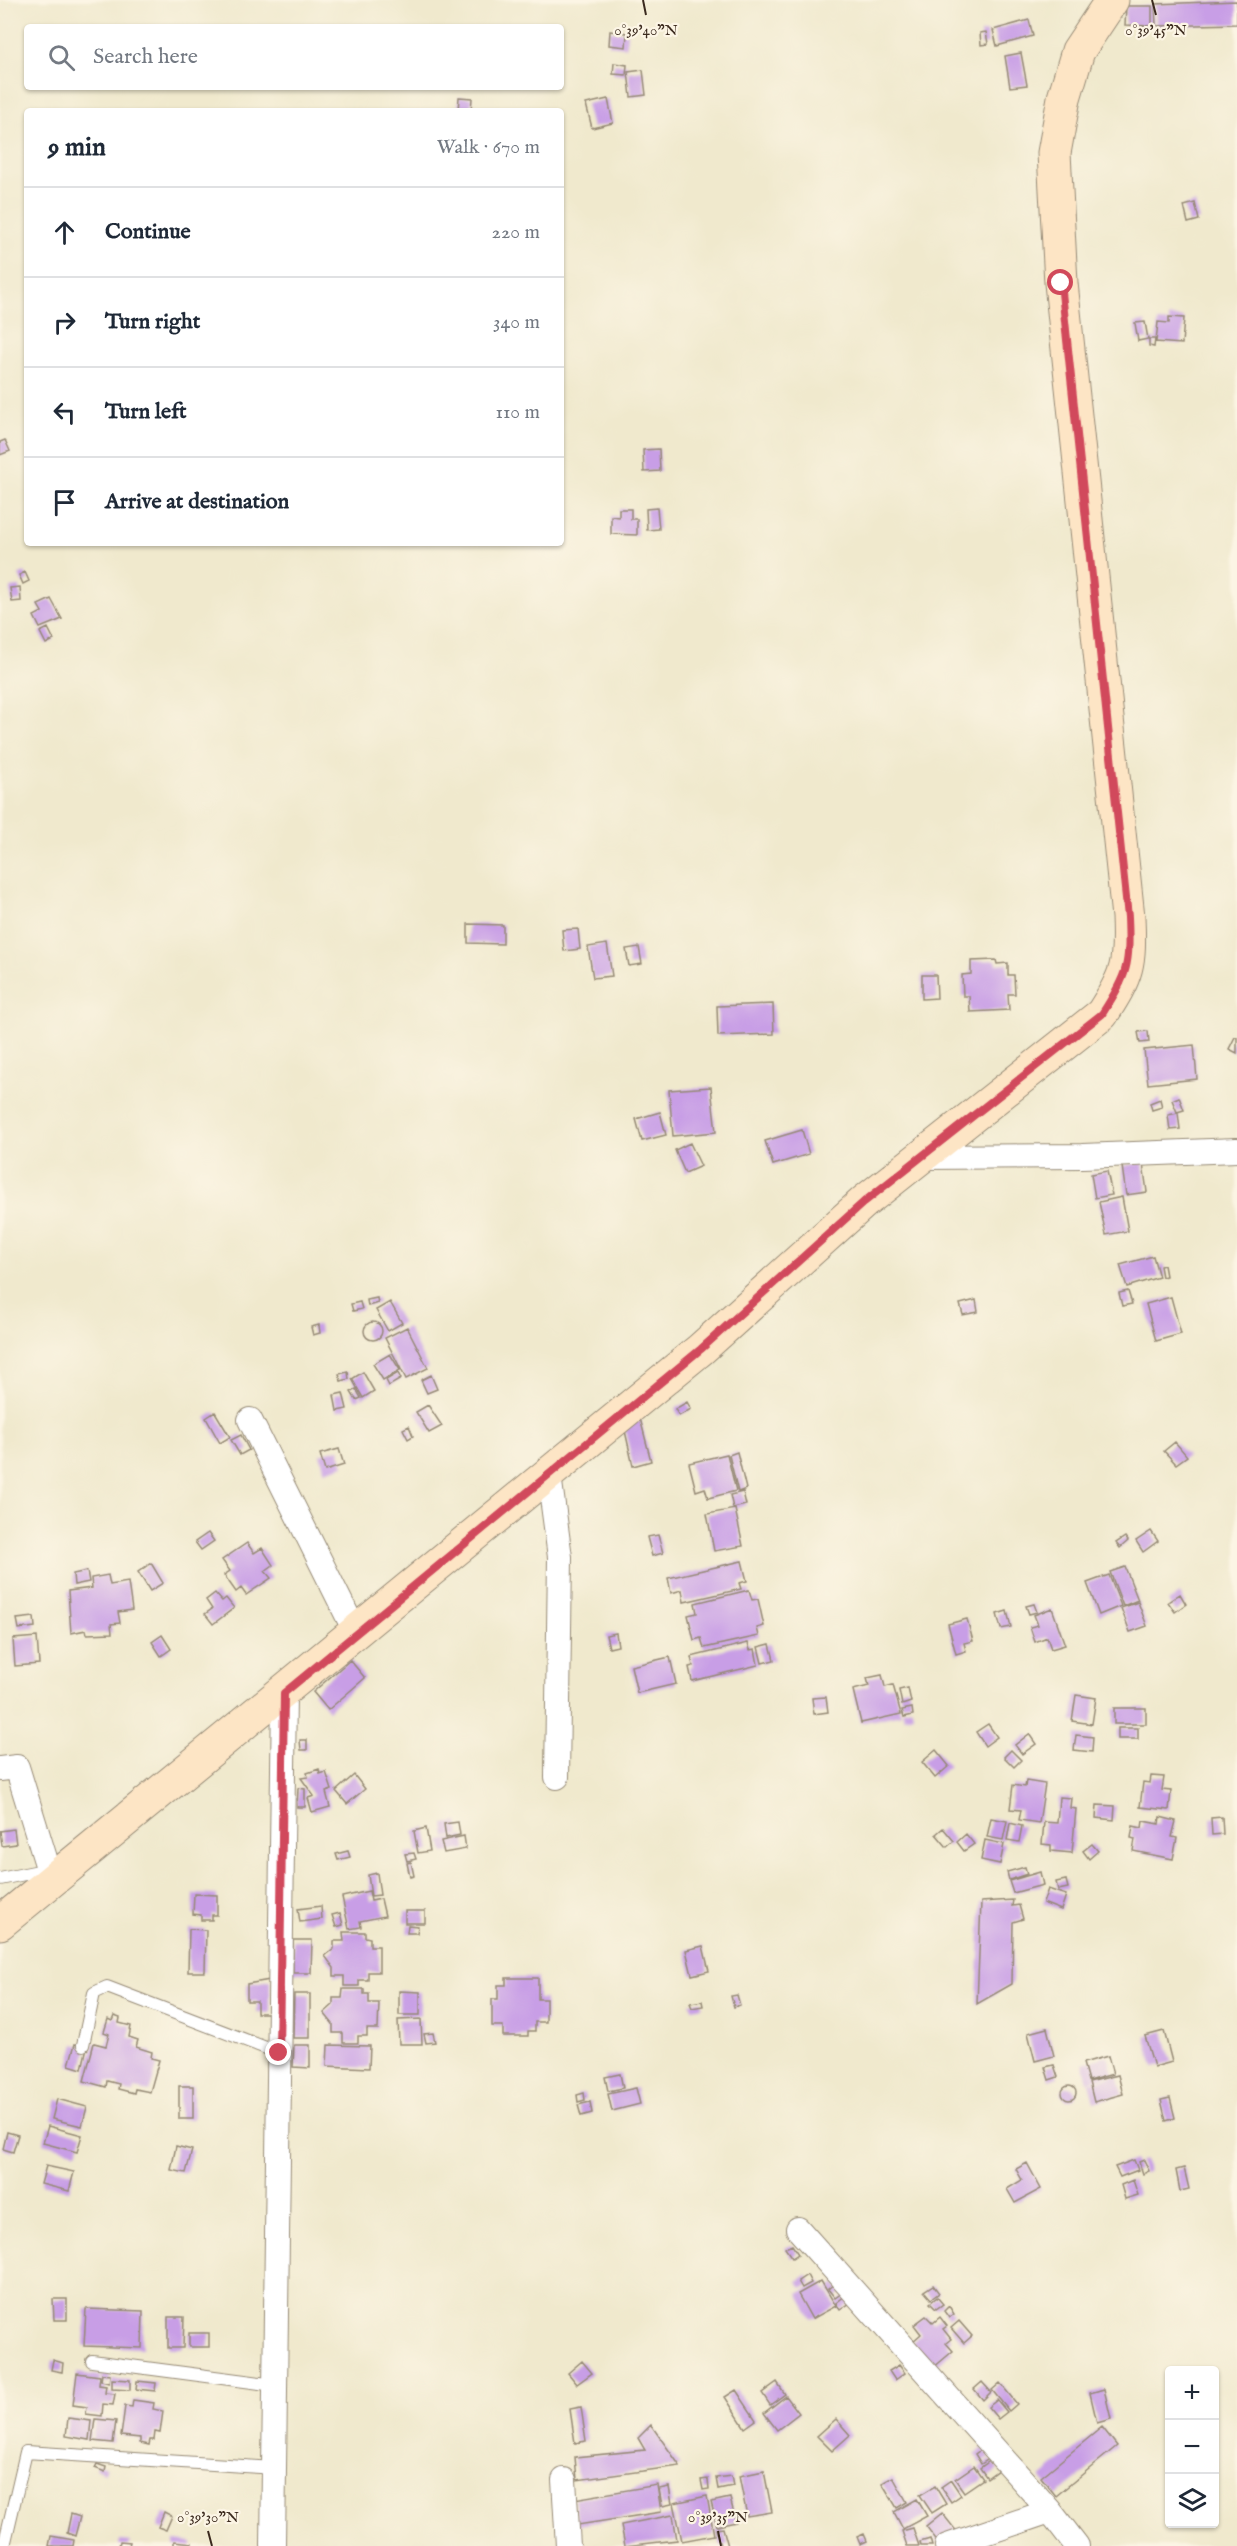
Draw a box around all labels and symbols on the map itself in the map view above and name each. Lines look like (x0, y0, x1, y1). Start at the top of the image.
text: 0°39'40"N (614, 21, 678, 40)
text: 0°39'45"N (1125, 21, 1187, 40)
route start (1047, 269, 1073, 295)
route end (265, 2039, 291, 2065)
text: 0°39'30"N (177, 2508, 239, 2527)
text: 0°39'35"N (688, 2508, 748, 2527)

